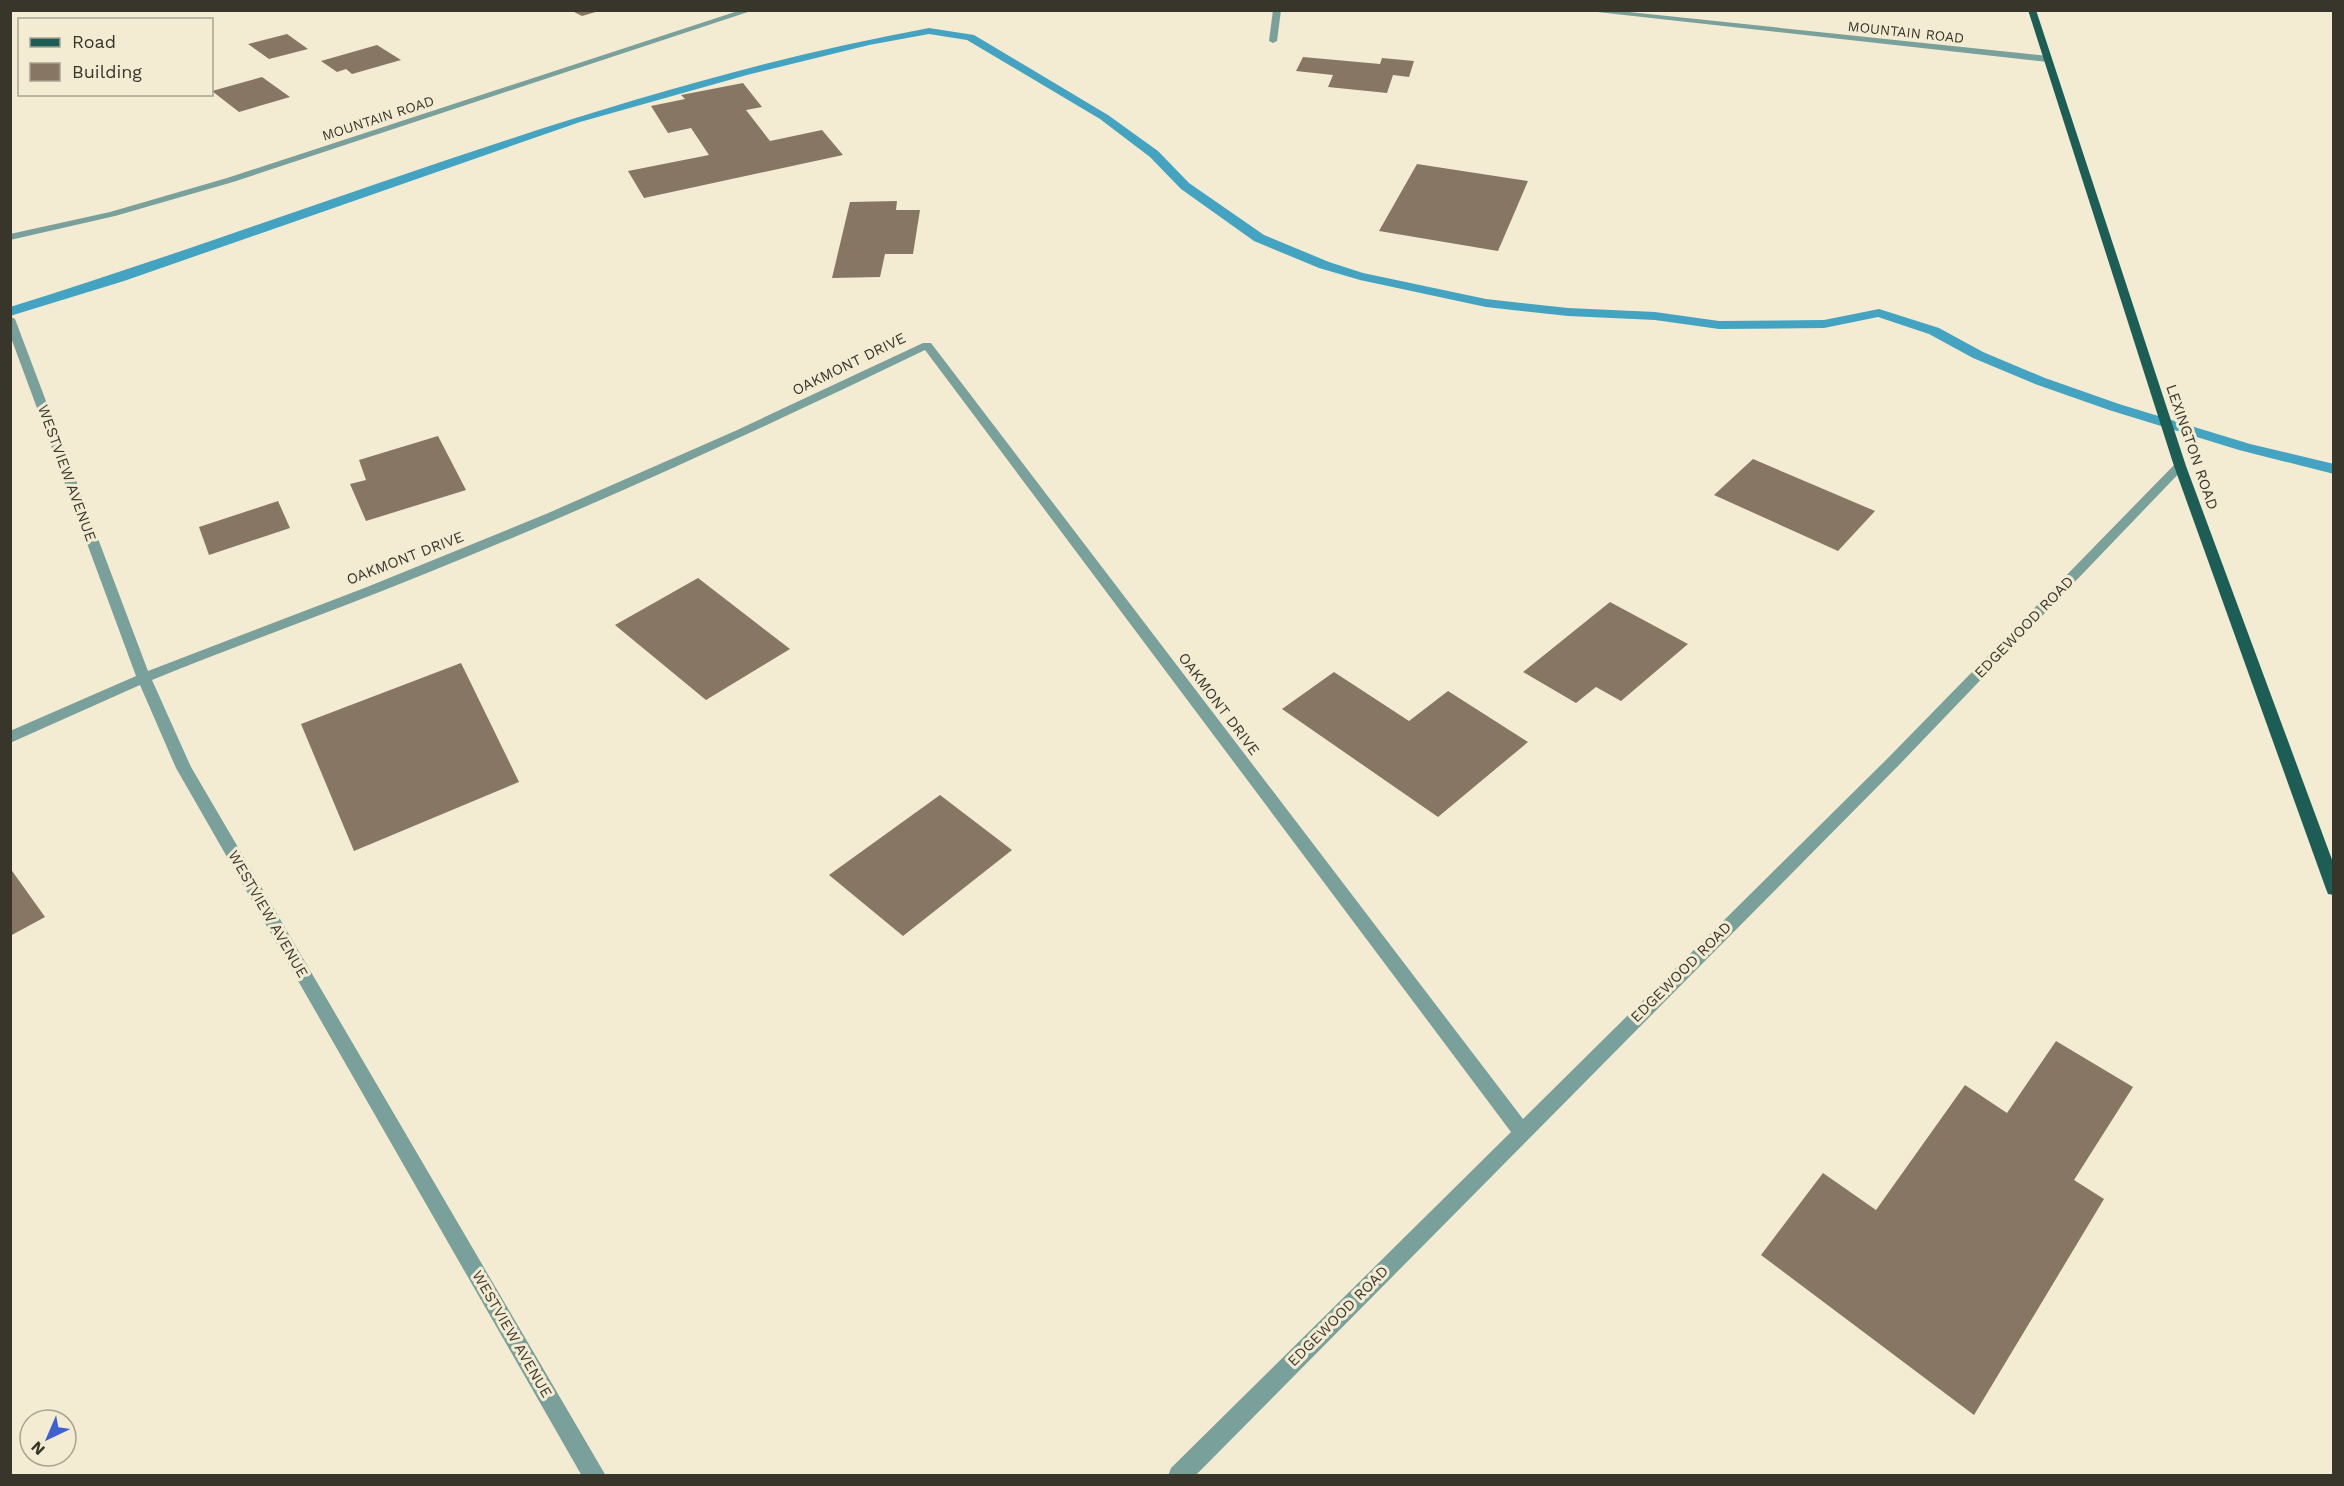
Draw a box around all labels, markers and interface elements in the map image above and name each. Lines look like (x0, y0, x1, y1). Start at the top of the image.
legend (18, 18, 213, 96)
street label: MOUNTAIN ROAD (1847, 18, 1965, 46)
text: Road (72, 31, 116, 52)
text: Building (72, 61, 142, 82)
street label: MOUNTAIN ROAD (320, 92, 436, 144)
street label: OAKMONT DRIVE (789, 329, 909, 399)
street label: LEXINGTON ROAD (2162, 382, 2222, 512)
street label: WESTVIEW AVENUE (34, 402, 100, 544)
street label: OAKMONT DRIVE (344, 527, 466, 589)
street label: EDGEWOOD ROAD (1971, 572, 2077, 682)
street label: OAKMONT DRIVE (1175, 649, 1263, 759)
street label: WESTVIEW AVENUE (224, 847, 312, 981)
street label: EDGEWOOD ROAD (1627, 918, 1735, 1026)
street label: EDGEWOOD ROAD (1284, 1262, 1392, 1370)
street label: WESTVIEW AVENUE (468, 1267, 556, 1401)
north arrow (18, 1408, 78, 1468)
text: N (27, 1437, 49, 1459)

